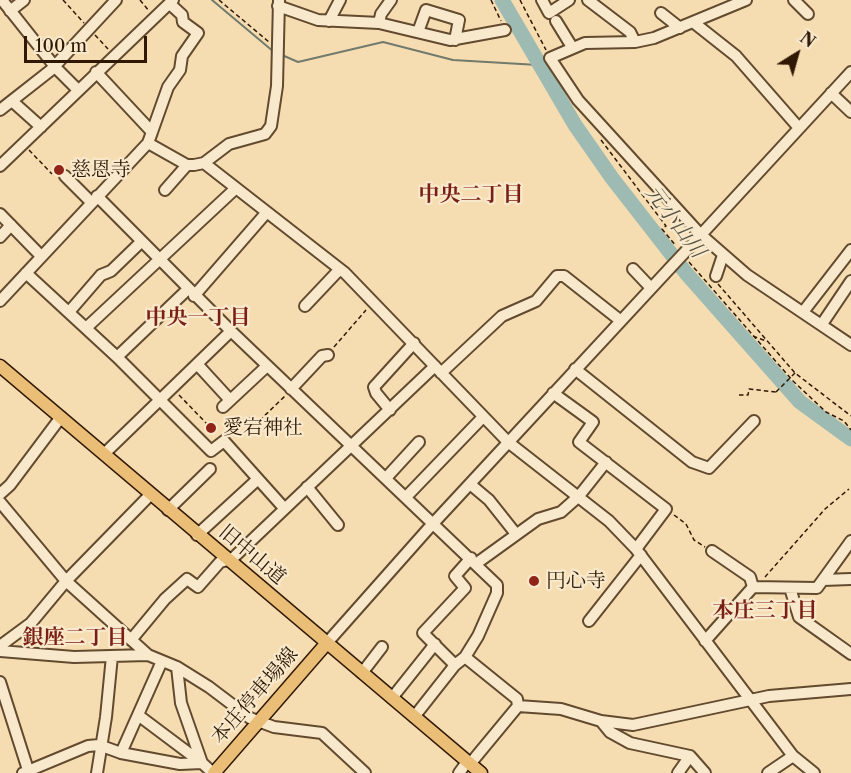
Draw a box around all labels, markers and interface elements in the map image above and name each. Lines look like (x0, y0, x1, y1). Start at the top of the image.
scale bar (27, 24, 150, 62)
north arrow (767, 24, 827, 84)
text: N (796, 27, 819, 52)
text: 100 m (35, 35, 87, 57)
place label: 慈恩寺 (71, 158, 131, 182)
marker: 慈恩寺 (52, 163, 66, 177)
water label: 元小山川 (640, 181, 710, 263)
district label: 中央二丁目 (419, 182, 523, 208)
district label: 中央一丁目 (146, 305, 250, 331)
place label: 愛宕神社 (223, 416, 303, 440)
marker: 愛宕神社 (204, 421, 218, 435)
street label: 旧中山道 (214, 520, 290, 590)
place label: 円心寺 (546, 569, 606, 593)
marker: 円心寺 (527, 574, 541, 588)
district label: 本庄三丁目 (713, 598, 817, 624)
district label: 銀座二丁目 (23, 625, 127, 651)
street label: 本庄停車場線 (207, 643, 303, 749)

